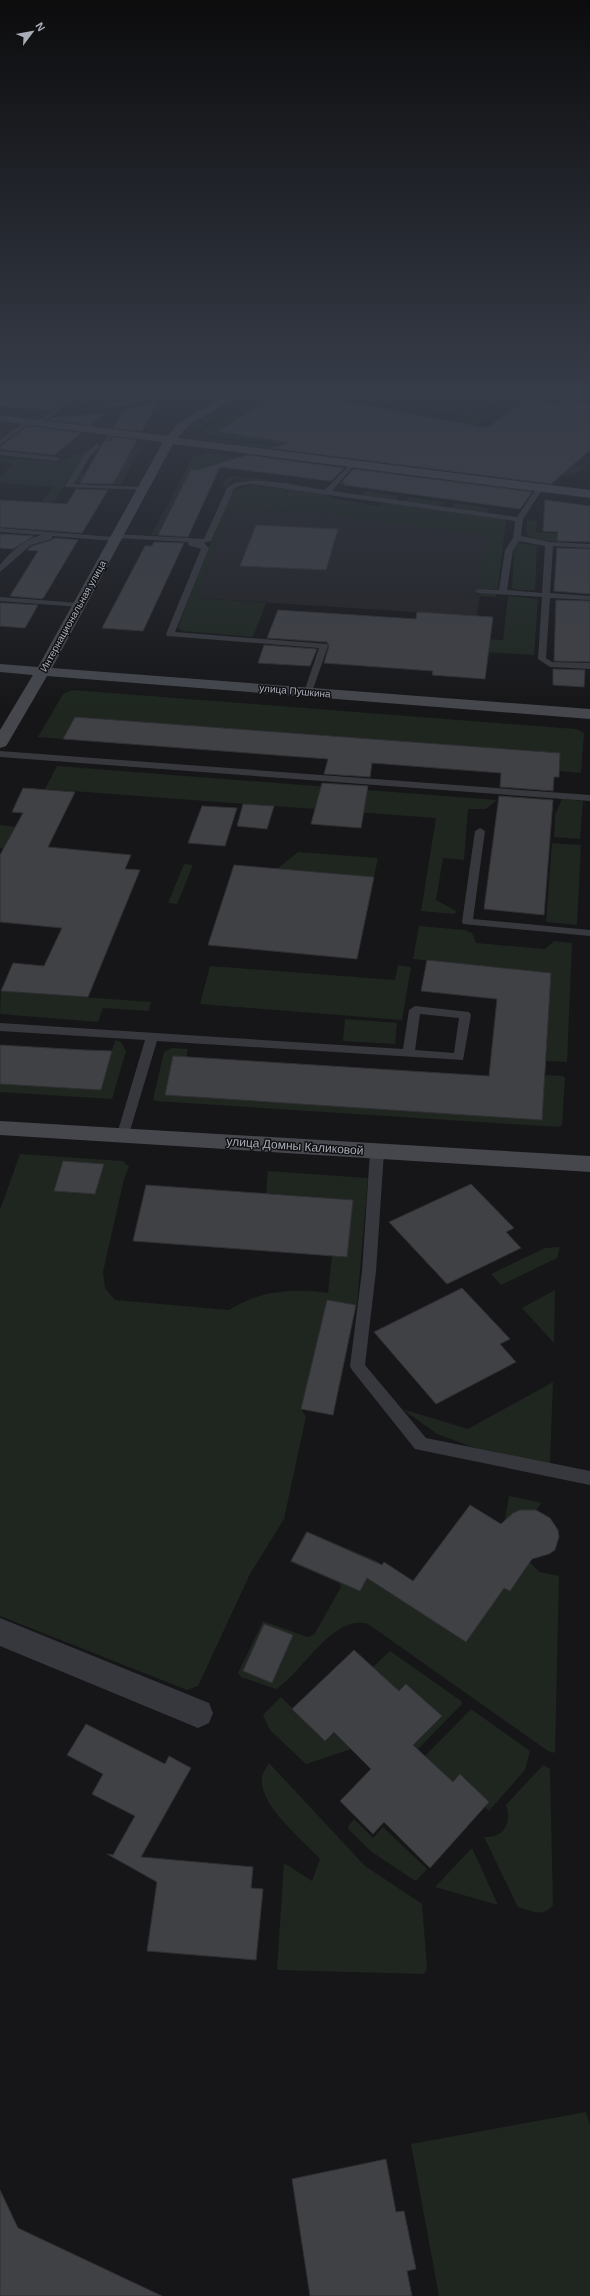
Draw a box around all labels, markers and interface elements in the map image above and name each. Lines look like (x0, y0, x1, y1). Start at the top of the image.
north arrow (12, 12, 52, 52)
text: N (33, 20, 48, 33)
street label: Интернациональная улица (38, 558, 108, 673)
street label: улица Пушкина (259, 682, 332, 700)
street label: улица Домны Каликовой (226, 1134, 364, 1158)

